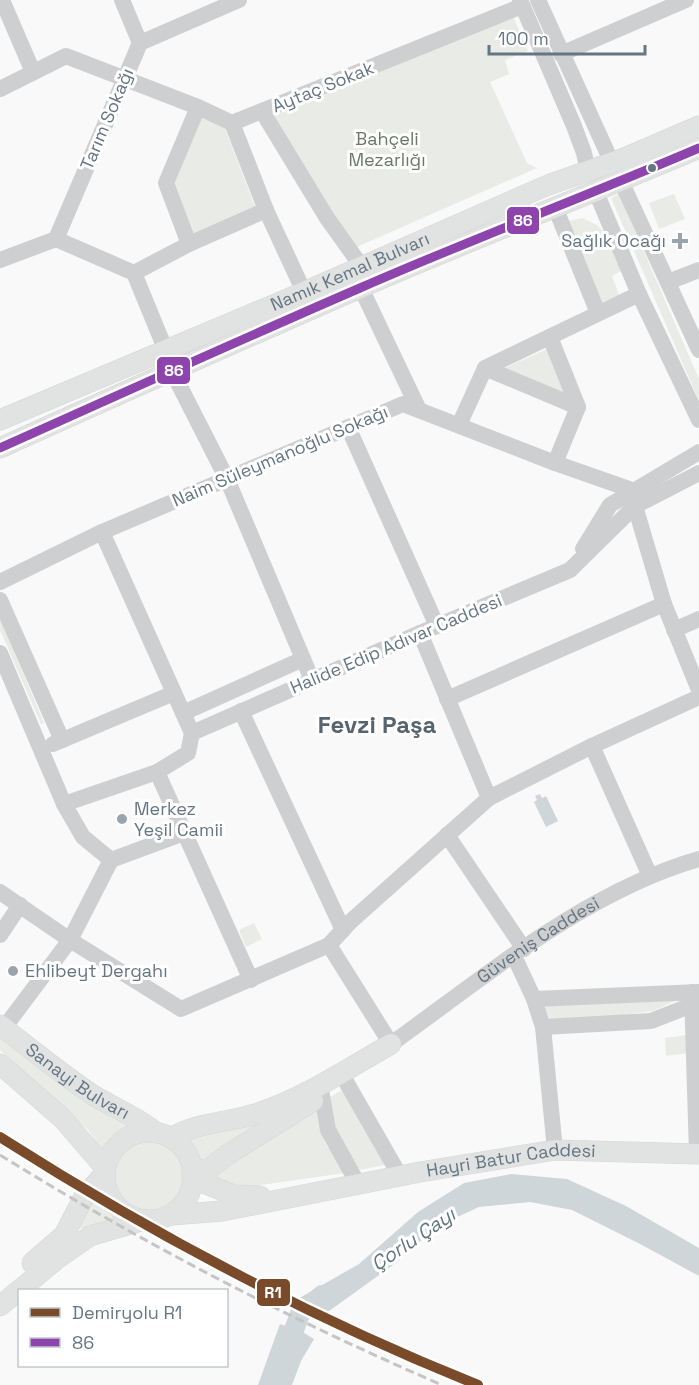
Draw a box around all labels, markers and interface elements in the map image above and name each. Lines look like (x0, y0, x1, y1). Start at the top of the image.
scale bar (489, 18, 645, 56)
text: 100 m (498, 27, 549, 50)
street label: Aytaç Sokak (269, 56, 377, 117)
street label: Tarım Sokağı (75, 64, 138, 173)
park label: Bahçeli Mezarlığı (348, 127, 426, 171)
unlabelled marker (646, 162, 658, 174)
line badge: 86 (506, 206, 540, 235)
text: 86 (513, 210, 533, 231)
street label: Namık Kemal Bulvarı (267, 227, 433, 316)
place label: Sağlık Ocağı (561, 229, 666, 252)
marker: Sağlık Ocağı (671, 232, 689, 250)
line badge: 86 (156, 356, 191, 385)
text: 86 (164, 360, 184, 381)
street label: Naim Süleymanoğlu Sokağı (168, 400, 391, 511)
street label: Halide Edip Adıvar Caddesi (286, 588, 505, 699)
district label: Fevzi Paşa (318, 709, 436, 740)
place label: Merkez Yeşil Camii (134, 797, 223, 841)
marker: Merkez Yeşil Camii (115, 812, 129, 826)
street label: Güveniş Caddesi (472, 891, 603, 988)
place label: Ehlibeyt Dergahı (25, 959, 168, 982)
marker: Ehlibeyt Dergahı (6, 964, 20, 978)
street label: Sanayi Bulvarı (21, 1037, 134, 1124)
street label: Hayri Batur Caddesi (425, 1137, 596, 1182)
water label: Çorlu Çayı (366, 1201, 461, 1277)
line badge: R1 (256, 1278, 291, 1307)
text: R1 (264, 1282, 282, 1303)
legend (18, 1289, 228, 1367)
text: Demiryolu R1 (72, 1301, 182, 1324)
text: 86 (72, 1331, 94, 1354)

